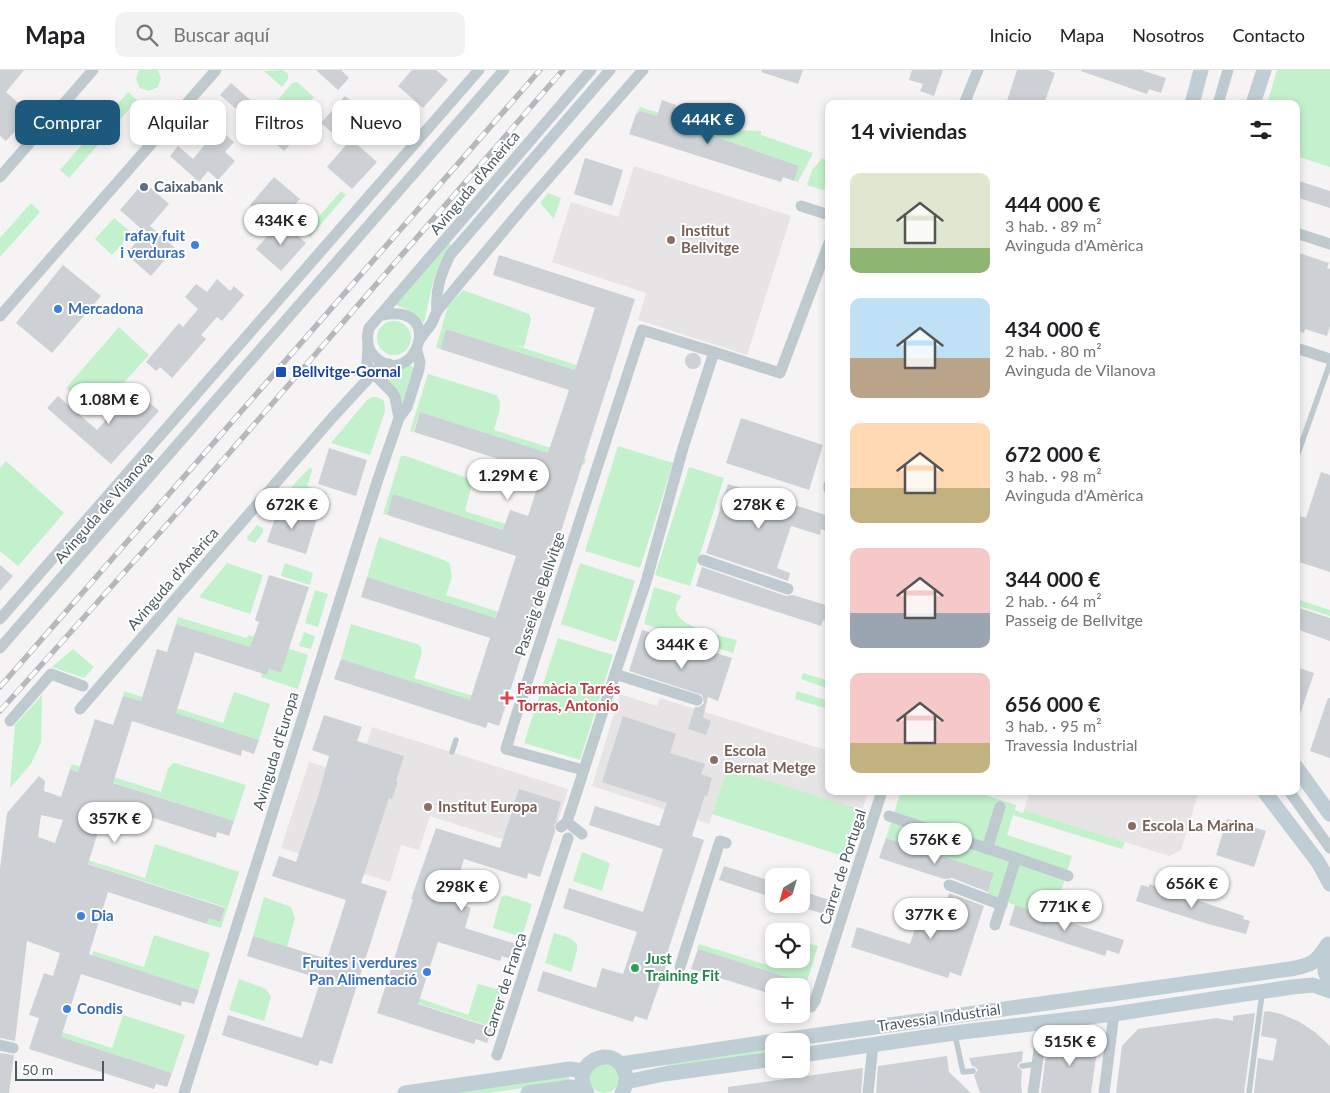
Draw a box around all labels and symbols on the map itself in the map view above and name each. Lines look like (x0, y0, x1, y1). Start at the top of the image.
pin: 444K € (667, 102, 749, 145)
street label: Avinguda d'Amèrica (426, 127, 523, 238)
place label: Caixabank (154, 177, 224, 195)
marker: Caixabank (138, 181, 150, 193)
pin: 434K € (240, 204, 322, 246)
place label: Institut Bellvitge (681, 221, 739, 256)
place label: rafay fuit i verduras (120, 226, 185, 261)
marker: Institut Bellvitge (665, 234, 677, 246)
marker: rafay fuit i verduras (189, 239, 201, 251)
place label: Mercadona (68, 299, 143, 317)
marker: Mercadona (52, 303, 64, 315)
place label: Bellvitge-Gornal (292, 362, 401, 380)
marker: Bellvitge-Gornal (274, 365, 288, 379)
pin: 1.08M € (63, 382, 155, 425)
street label: Avinguda de Vilanova (50, 448, 156, 567)
pin: 1.29M € (462, 458, 554, 501)
pin: 672K € (251, 488, 333, 530)
pin: 278K € (718, 488, 800, 530)
street label: Avinguda d'Amèrica (123, 523, 222, 633)
street label: Passeig de Bellvitge (510, 529, 568, 658)
pin: 344K € (641, 628, 723, 670)
place label: Farmàcia Tarrés Torras, Antonio (517, 679, 621, 714)
street label: Avinguda d'Europa (248, 689, 302, 812)
marker: Farmàcia Tarrés Torras, Antonio (501, 692, 513, 704)
place label: Escola Bernat Metge (724, 741, 816, 776)
marker: Escola Bernat Metge (708, 754, 720, 766)
place label: Institut Europa (438, 797, 537, 815)
marker: Institut Europa (422, 801, 434, 813)
pin: 357K € (74, 802, 156, 844)
street label: Carrer de Portugal (815, 807, 869, 927)
place label: Escola La Marina (1142, 816, 1254, 834)
marker: Escola La Marina (1126, 820, 1138, 832)
pin: 576K € (894, 822, 976, 865)
pin: 656K € (1151, 866, 1233, 909)
north arrow (765, 868, 810, 912)
pin: 298K € (421, 870, 503, 912)
pin: 771K € (1024, 890, 1106, 932)
pin: 377K € (890, 898, 972, 940)
place label: Dia (91, 906, 114, 924)
marker: Dia (75, 910, 87, 922)
street label: Carrer de França (479, 930, 529, 1039)
place label: Just Training Fit (645, 949, 720, 984)
place label: Fruites i verdures Pan Alimentació (302, 953, 417, 988)
marker: Just Training Fit (629, 962, 641, 974)
marker: Fruites i verdures Pan Alimentació (421, 966, 433, 978)
place label: Condis (77, 999, 123, 1017)
street label: Travessia Industrial (876, 999, 1002, 1035)
marker: Condis (61, 1003, 73, 1015)
pin: 515K € (1029, 1024, 1111, 1067)
scale bar (15, 1058, 104, 1081)

